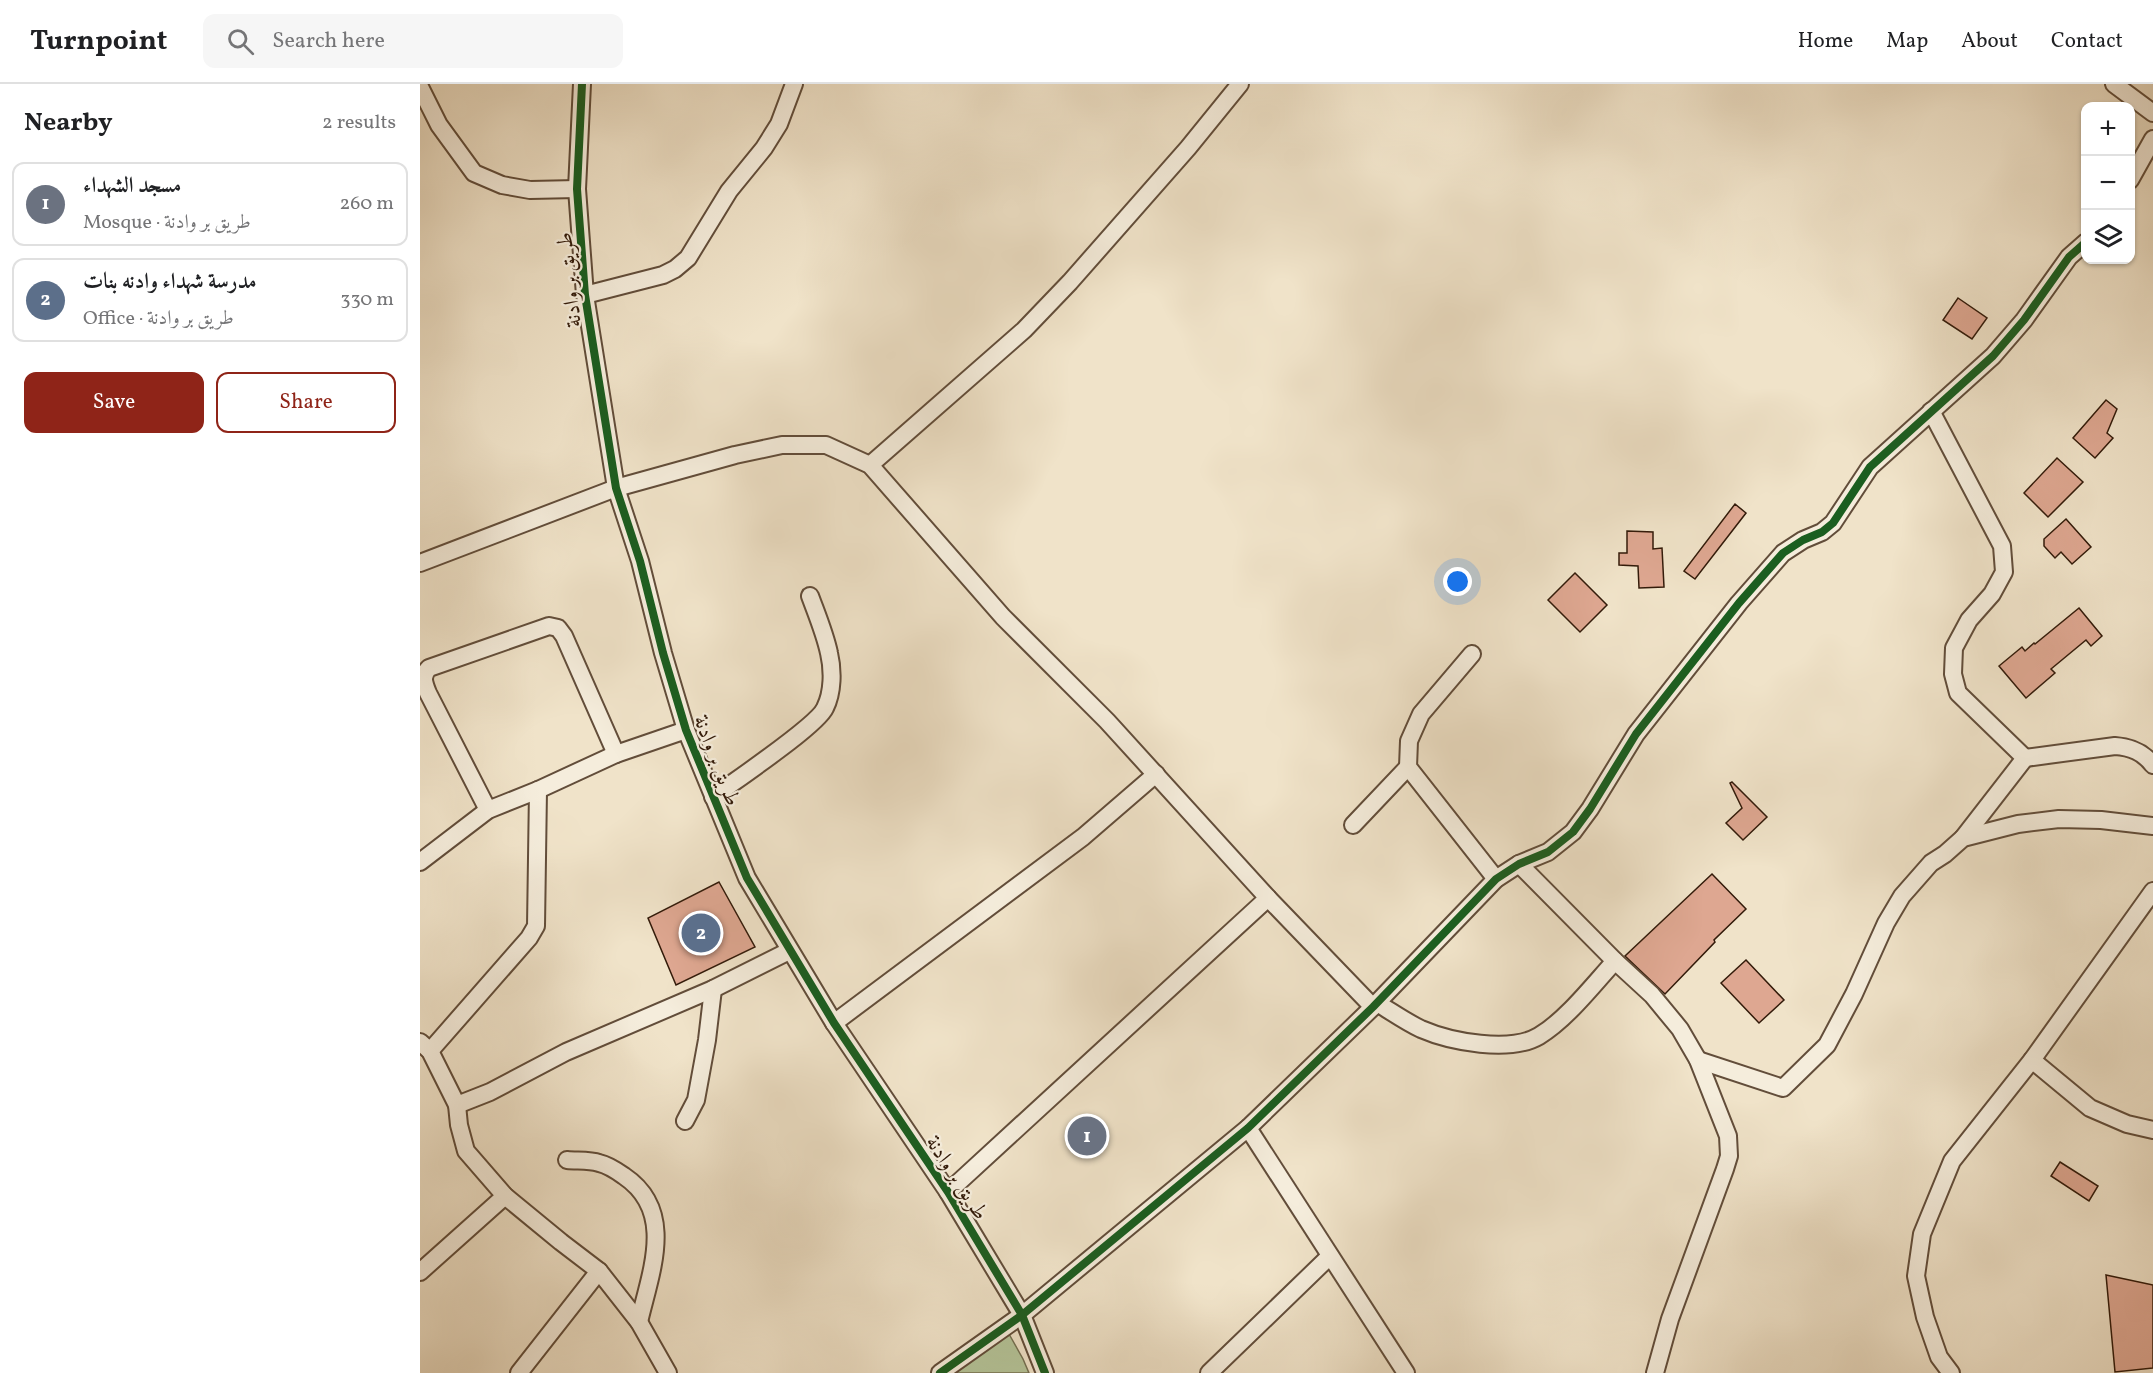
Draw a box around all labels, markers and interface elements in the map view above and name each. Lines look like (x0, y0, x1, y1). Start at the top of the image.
search box (203, 14, 623, 68)
text: Turnpoint (30, 22, 167, 61)
icon: search (224, 25, 257, 58)
text: Search here (272, 26, 385, 57)
text: Home (1798, 27, 1853, 56)
text: Map (1886, 27, 1928, 56)
text: About (1961, 27, 2018, 56)
text: Contact (2051, 27, 2123, 56)
map controls (2081, 102, 2135, 264)
button: + (2081, 102, 2135, 156)
text: Nearby (24, 105, 113, 141)
text: 2 results (322, 109, 396, 137)
button: − (2081, 156, 2135, 210)
text: مسجد الشهداء (83, 171, 181, 202)
text: 1 (41, 190, 50, 218)
text: 260 m (339, 190, 394, 218)
text: Mosque · طريق بر وادنة (83, 209, 251, 237)
button: layers (2081, 210, 2135, 264)
street label: طريق بر وادنة (550, 231, 591, 329)
text: مدرسة شهداء وادنه بنات (83, 267, 256, 298)
text: 2 (40, 286, 51, 314)
text: 330 m (340, 286, 394, 314)
text: Office · طريق بر وادنة (83, 305, 234, 333)
button: Save (24, 372, 204, 433)
button: Share (216, 372, 396, 433)
your location (1443, 567, 1472, 596)
street label: طريق بر وادنة (684, 711, 747, 811)
pin: 2 (682, 910, 720, 956)
pin: 1 (1068, 1114, 1106, 1158)
street label: طريق بر وادنة (917, 1130, 995, 1227)

